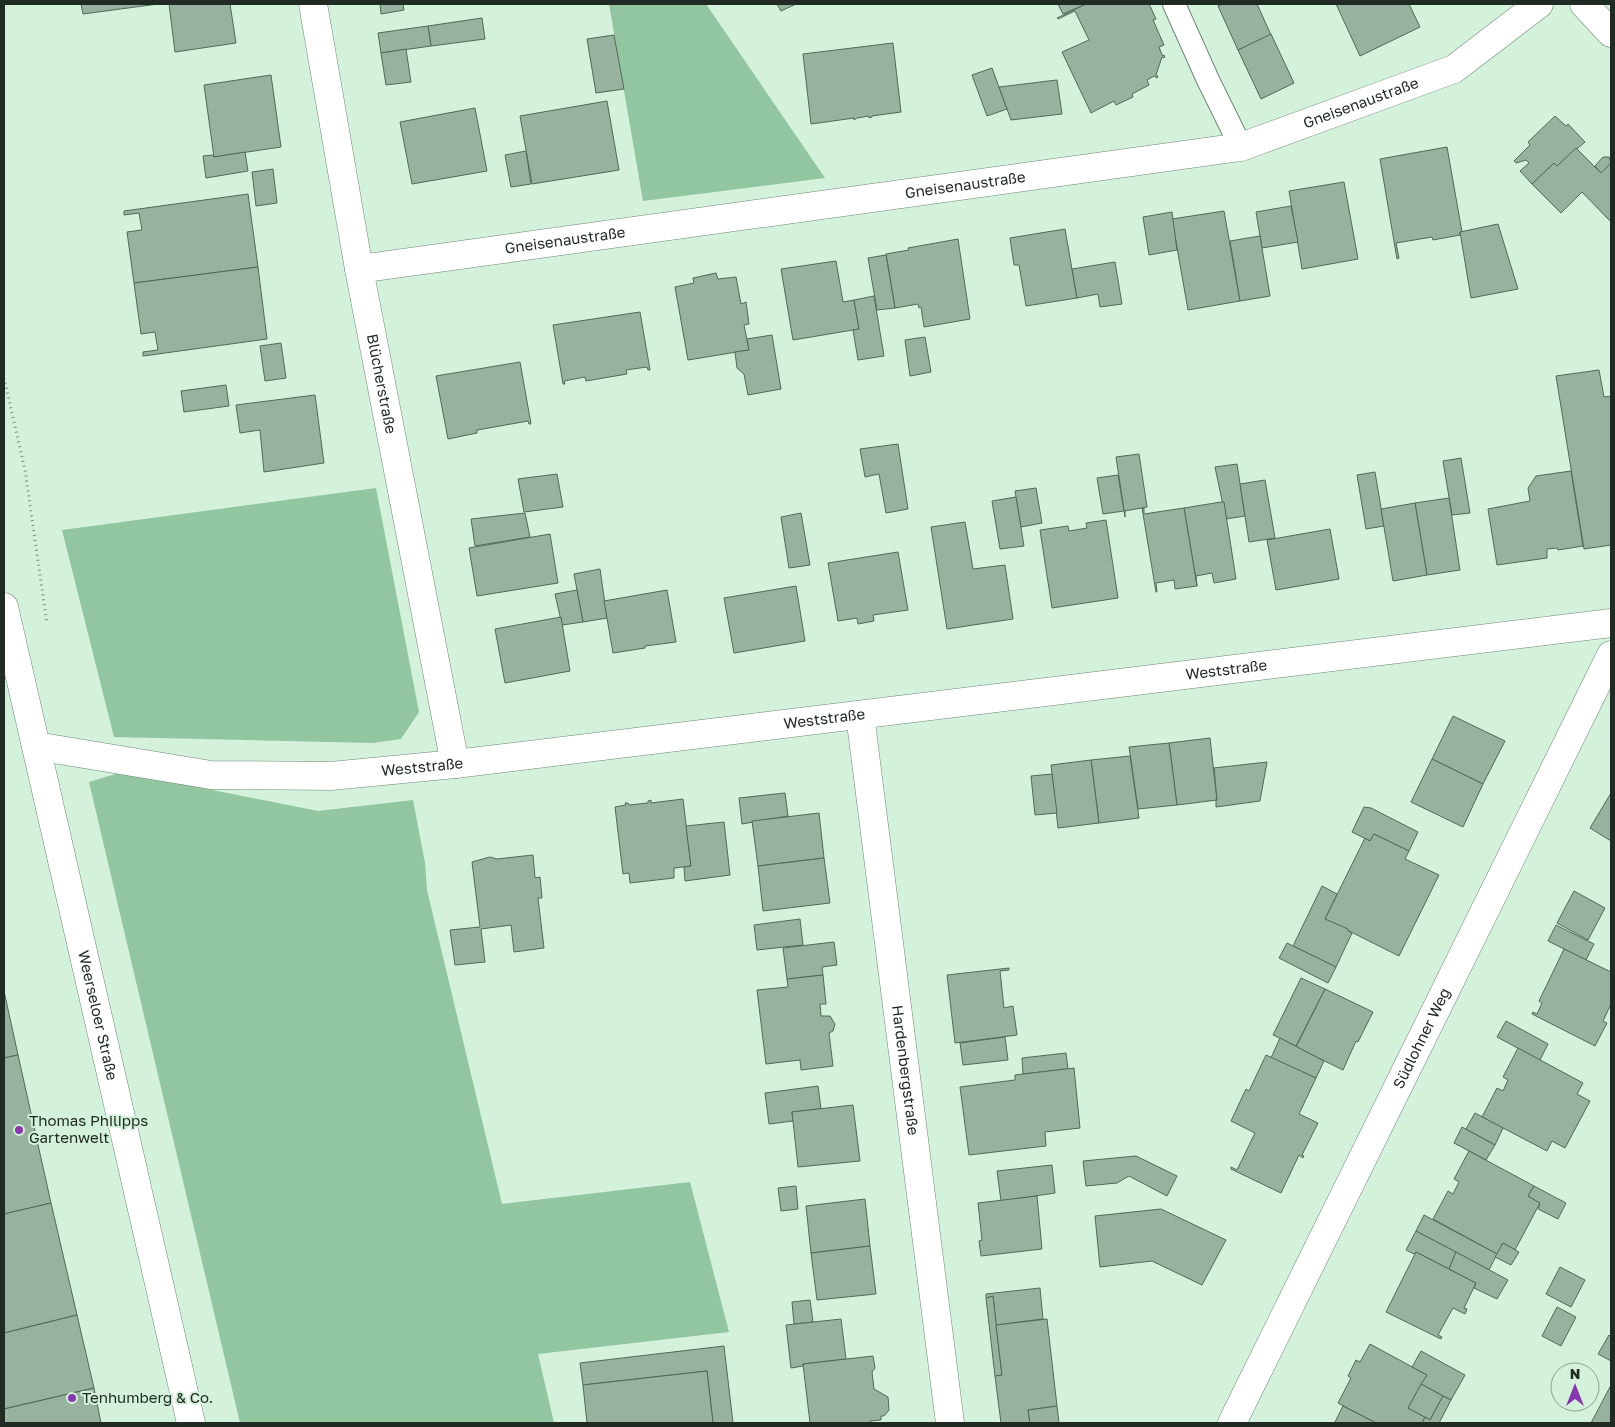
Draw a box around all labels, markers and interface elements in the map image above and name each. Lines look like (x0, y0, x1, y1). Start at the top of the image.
street label: Gneisenaustraße (1300, 73, 1421, 132)
street label: Gneisenaustraße (904, 167, 1027, 201)
street label: Gneisenaustraße (503, 222, 627, 257)
street label: Blücherstraße (364, 332, 401, 436)
street label: Weststraße (1184, 655, 1268, 683)
street label: Weststraße (782, 704, 866, 732)
street label: Weststraße (380, 753, 464, 779)
street label: Weerseloer Straße (75, 949, 122, 1082)
street label: Südlohner Weg (1389, 984, 1453, 1091)
street label: Hardenbergstraße (889, 1004, 923, 1137)
place label: Thomas Philipps Gartenwelt (29, 1111, 148, 1146)
marker: Thomas Philipps Gartenwelt (13, 1124, 25, 1136)
north arrow (1550, 1362, 1600, 1412)
text: N (1570, 1365, 1580, 1382)
place label: Tenhumberg & Co. (82, 1388, 213, 1406)
marker: Tenhumberg & Co. (66, 1392, 78, 1404)

